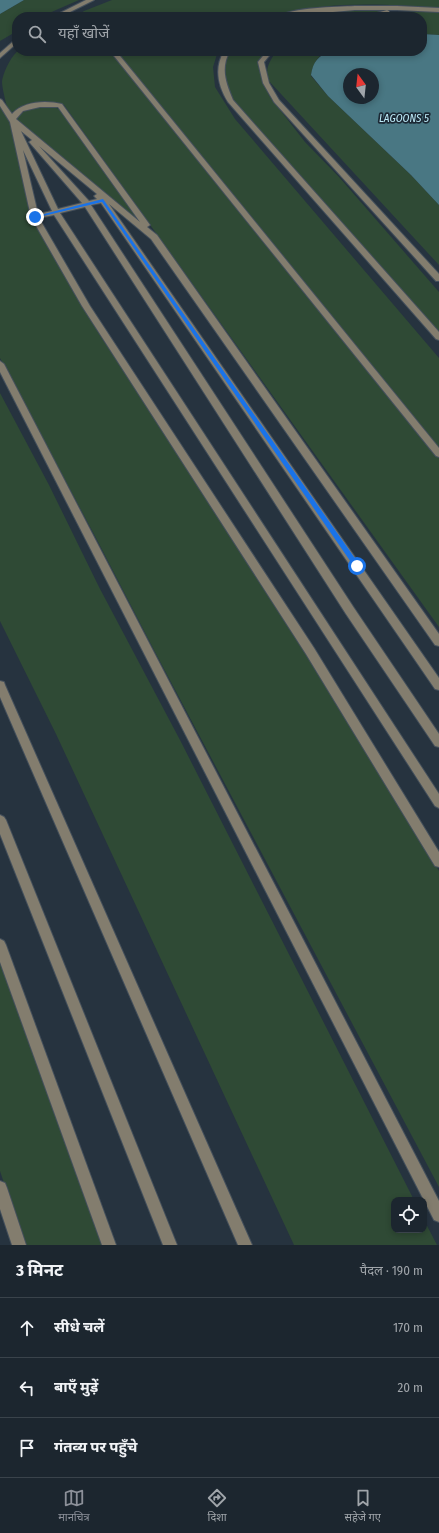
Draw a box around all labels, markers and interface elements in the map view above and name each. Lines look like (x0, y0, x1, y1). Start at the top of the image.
search box (12, 12, 427, 56)
icon: search (26, 23, 48, 45)
text: यहाँ खोजें (58, 24, 109, 42)
north arrow (343, 68, 379, 104)
water label: LAGOONS 5 (379, 112, 429, 125)
route end (26, 208, 44, 226)
route start (348, 557, 366, 575)
map controls (391, 1197, 427, 1233)
button: locate (391, 1197, 427, 1233)
text: 3 मिनट (16, 1260, 63, 1281)
text: पैदल · 190 m (360, 1263, 423, 1278)
icon: ahead (16, 1317, 38, 1339)
text: सीधे चलें (54, 1318, 104, 1336)
text: 170 m (393, 1320, 423, 1335)
icon: left (16, 1377, 38, 1399)
text: बाएँ मुड़ें (54, 1378, 98, 1396)
text: 20 m (397, 1380, 423, 1395)
icon: arrive (16, 1437, 38, 1459)
text: गंतव्य पर पहुँचे (54, 1438, 137, 1456)
tab: मानचित्र (58, 1487, 90, 1525)
tab: दिशा (206, 1487, 228, 1525)
tab: सहेजे गए (344, 1487, 381, 1525)

